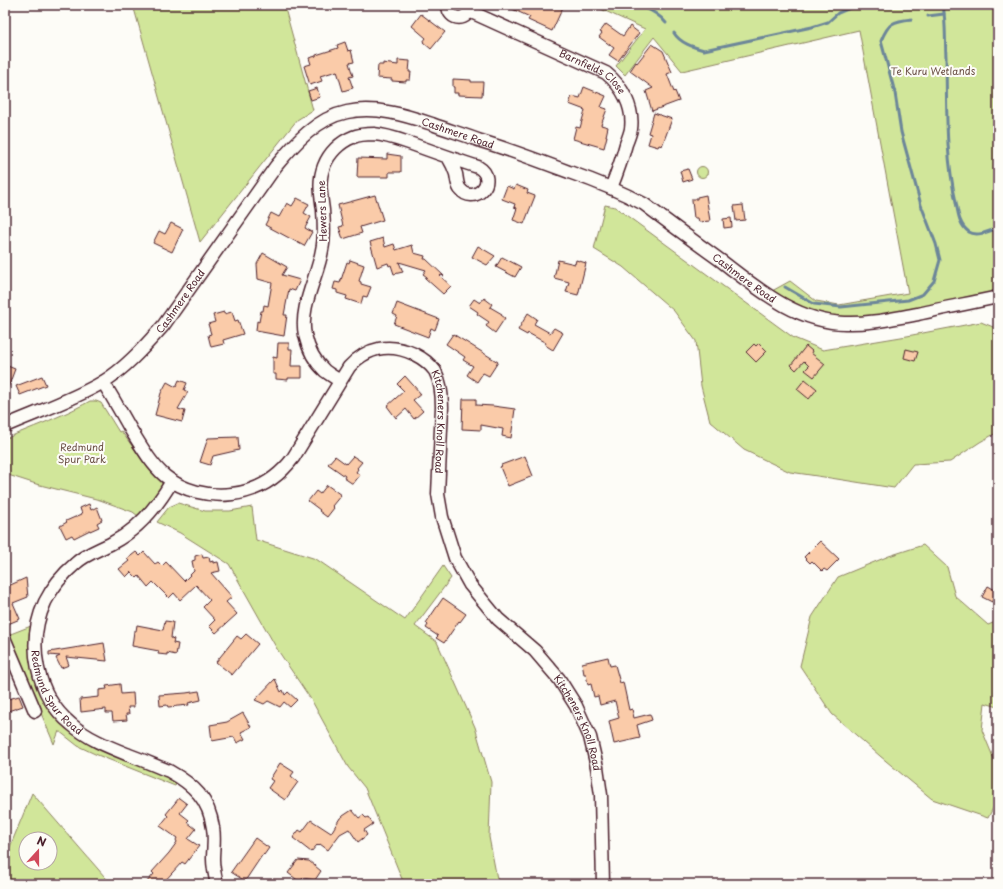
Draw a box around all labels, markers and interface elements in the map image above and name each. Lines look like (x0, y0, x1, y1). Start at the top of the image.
street label: Barnfields Close (557, 45, 630, 96)
park label: Te Kuru Wetlands (891, 63, 976, 78)
street label: Cashmere Road (420, 113, 496, 152)
street label: Hewers Lane (313, 180, 330, 242)
street label: Cashmere Road (710, 249, 779, 306)
street label: Cashmere Road (152, 266, 208, 336)
street label: Kitcheners Knoll Road (428, 367, 450, 474)
park label: Redmund Spur Park (58, 439, 106, 466)
street label: Redmund Spur Road (29, 649, 86, 738)
street label: Kitcheners Knoll Road (551, 671, 605, 772)
north arrow (18, 831, 58, 871)
text: N (35, 832, 49, 851)

